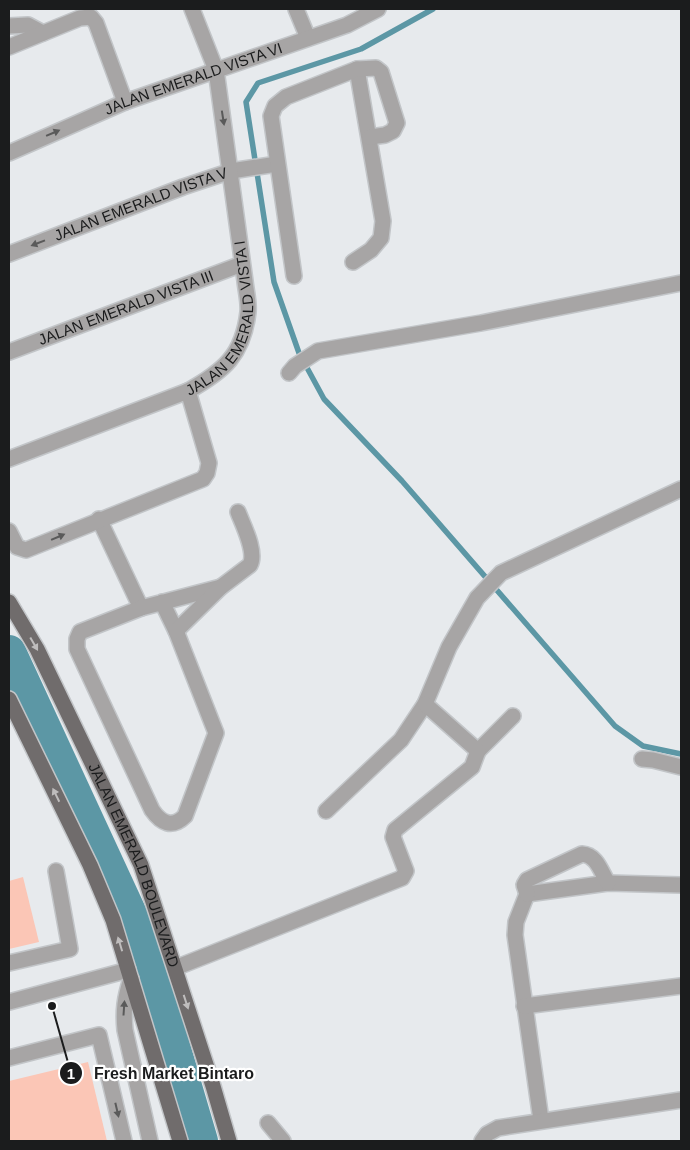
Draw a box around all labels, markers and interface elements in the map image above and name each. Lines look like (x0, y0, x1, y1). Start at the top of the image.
street label: JALAN EMERALD VISTA VI (102, 39, 284, 118)
one-way arrow (219, 111, 227, 127)
one-way arrow (46, 129, 61, 137)
street label: JALAN EMERALD VISTA V (52, 164, 229, 244)
one-way arrow (30, 240, 45, 247)
street label: JALAN EMERALD VISTA I (183, 240, 256, 399)
street label: JALAN EMERALD VISTA III (36, 267, 216, 348)
one-way arrow (51, 532, 65, 540)
one-way arrow (29, 637, 38, 650)
street label: JALAN EMERALD BOULEVARD (85, 760, 183, 969)
one-way arrow (52, 788, 60, 802)
one-way arrow (116, 936, 124, 951)
one-way arrow (182, 995, 190, 1010)
one-way arrow (120, 1000, 128, 1016)
callout: Fresh Market Bintaro (59, 1058, 264, 1089)
text: 1 (67, 1065, 75, 1082)
text: Fresh Market Bintaro (94, 1065, 254, 1082)
one-way arrow (113, 1103, 121, 1118)

